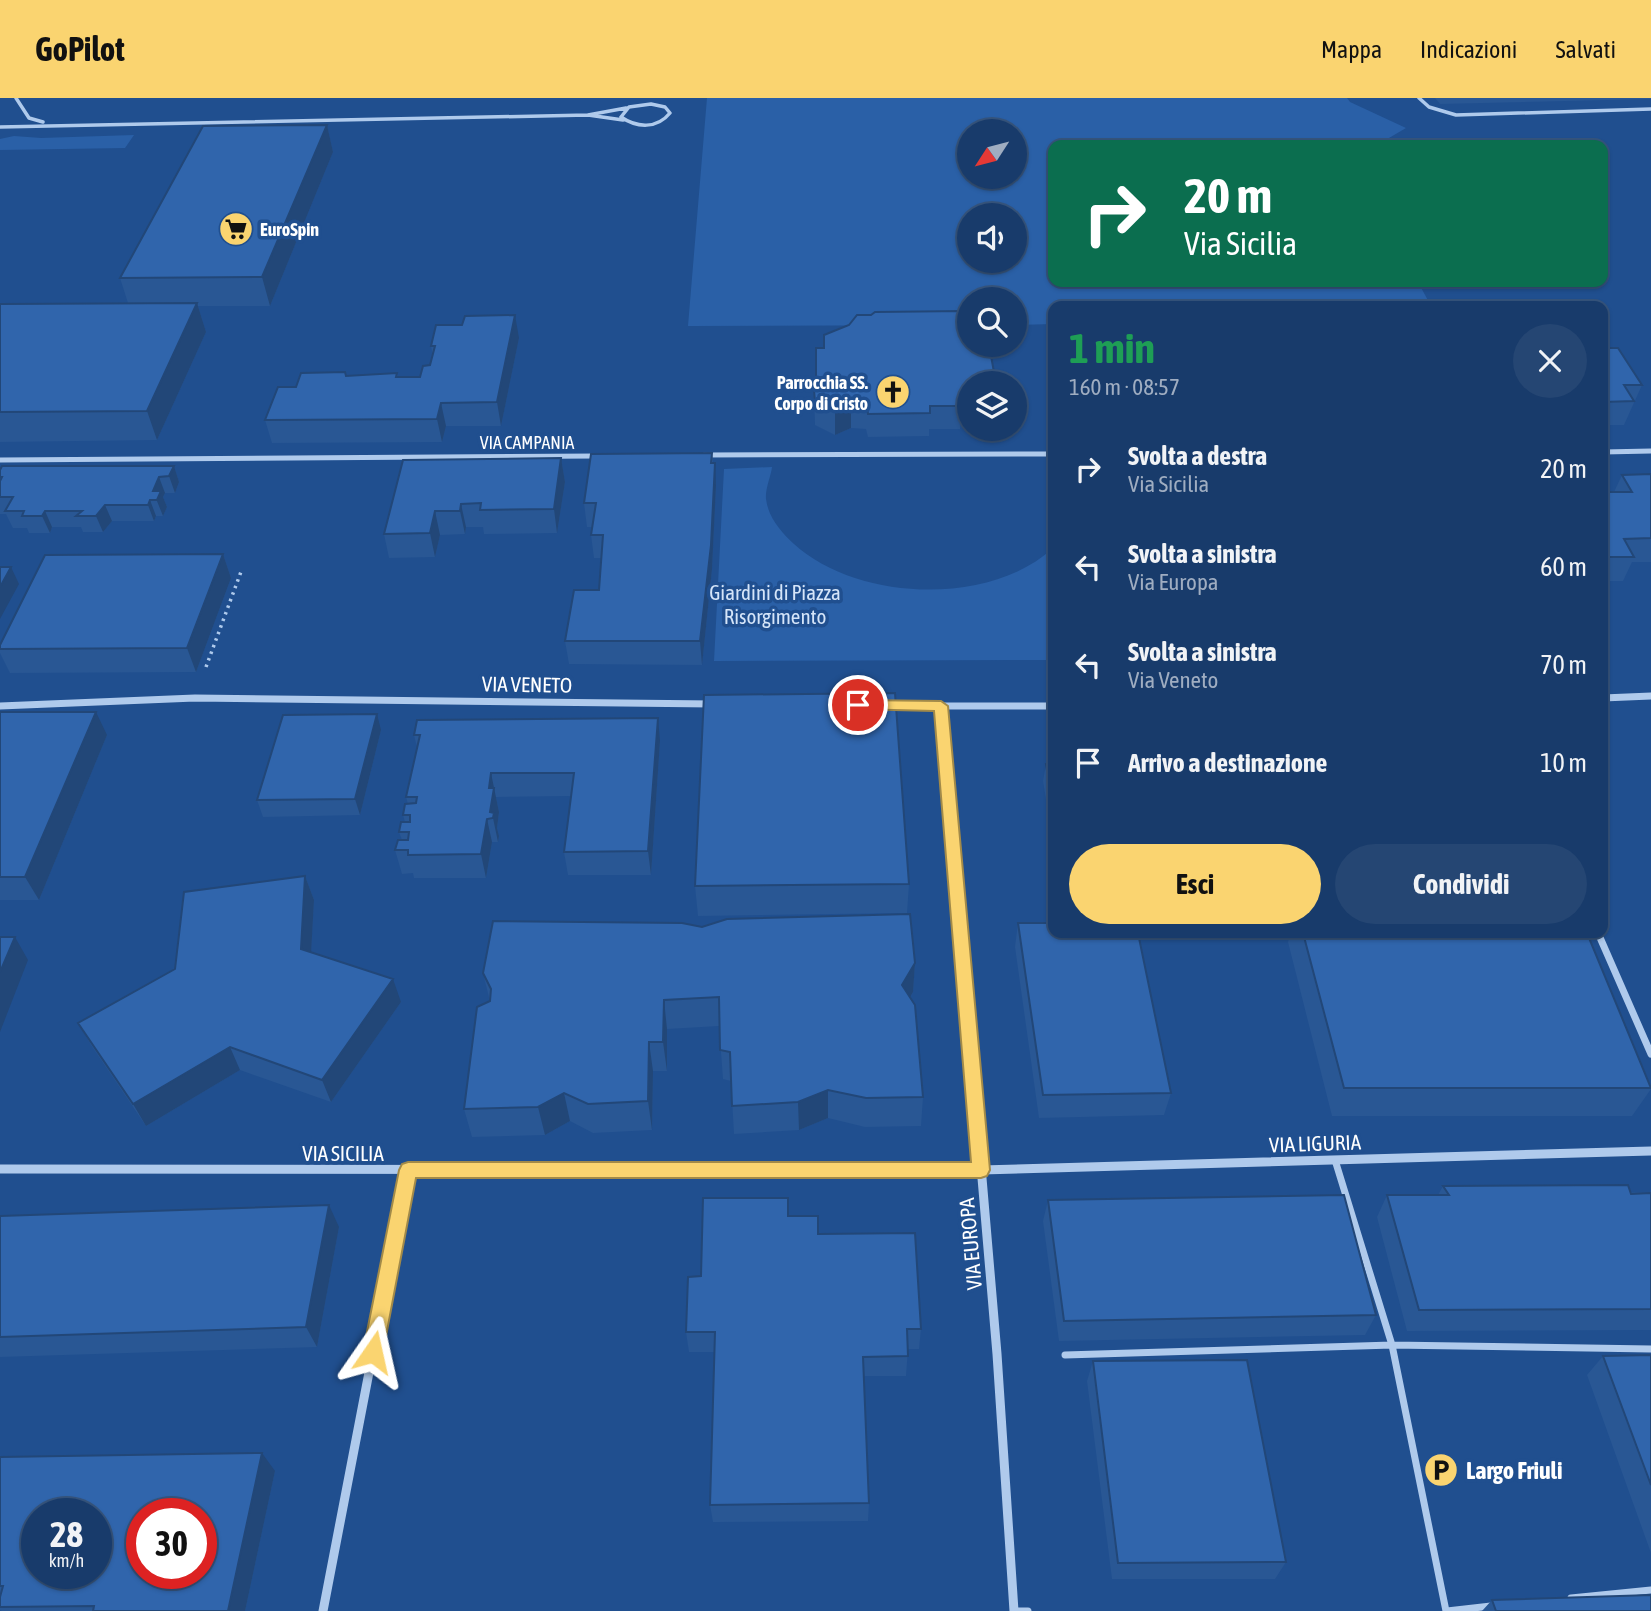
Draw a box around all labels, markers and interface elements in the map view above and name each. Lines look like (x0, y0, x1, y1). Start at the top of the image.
text: GoPilot (35, 30, 125, 68)
text: Mappa (1321, 36, 1382, 63)
text: Indicazioni (1420, 36, 1517, 63)
text: Salvati (1555, 36, 1616, 63)
north arrow (957, 119, 1027, 189)
map controls (957, 119, 1027, 441)
text: 20 m (1184, 167, 1272, 223)
icon: right (1069, 168, 1160, 259)
button: sound (957, 203, 1027, 273)
supermarket icon: EuroSpin (217, 210, 255, 248)
place label: EuroSpin (260, 219, 319, 240)
text: Via Sicilia (1184, 225, 1297, 262)
button: search (957, 287, 1027, 357)
text: 1 min (1069, 324, 1155, 372)
button: close (1513, 324, 1587, 398)
button: layers (957, 371, 1027, 441)
place label: Parrocchia SS. Corpo di Cristo (774, 372, 868, 414)
church icon: Parrocchia SS. Corpo di Cristo (874, 373, 912, 411)
text: 160 m · 08:57 (1069, 374, 1180, 400)
street label: VIA CAMPANIA (480, 432, 574, 453)
text: Svolta a destra (1128, 441, 1267, 471)
icon: right (1069, 450, 1107, 488)
text: 20 m (1540, 454, 1587, 484)
text: Via Sicilia (1128, 471, 1209, 497)
text: Svolta a sinistra (1128, 539, 1277, 569)
icon: left (1069, 548, 1107, 586)
text: 60 m (1540, 552, 1587, 582)
text: Via Europa (1128, 569, 1219, 595)
park label: Giardini di Piazza Risorgimento (709, 580, 841, 628)
text: Svolta a sinistra (1128, 637, 1277, 667)
icon: left (1069, 646, 1107, 684)
text: 70 m (1540, 650, 1587, 680)
text: Via Veneto (1128, 667, 1218, 693)
street label: VIA VENETO (482, 671, 572, 697)
pin (828, 675, 888, 735)
icon: arrive (839, 686, 877, 724)
icon: arrive (1069, 744, 1107, 782)
text: Arrivo a destinazione (1128, 748, 1327, 778)
text: 10 m (1540, 748, 1587, 778)
button: Esci (1069, 844, 1321, 924)
button: Condividi (1335, 844, 1587, 924)
street label: VIA LIGURIA (1269, 1129, 1362, 1157)
street label: VIA SICILIA (302, 1141, 384, 1165)
street label: VIA EUROPA (954, 1196, 986, 1291)
position arrow (336, 1315, 410, 1389)
parking icon: Largo Friuli (1422, 1451, 1460, 1489)
place label: Largo Friuli (1466, 1457, 1562, 1484)
speed limit sign: 30 (126, 1498, 217, 1589)
text: 28 (50, 1514, 83, 1554)
text: km/h (49, 1550, 84, 1571)

